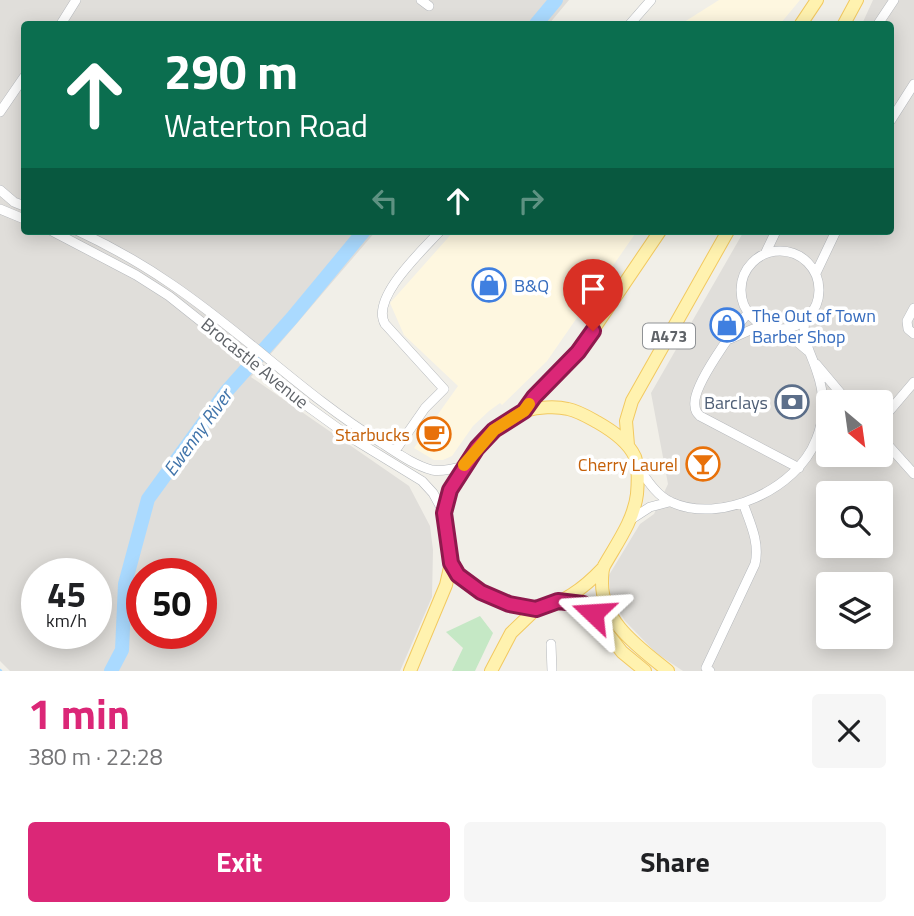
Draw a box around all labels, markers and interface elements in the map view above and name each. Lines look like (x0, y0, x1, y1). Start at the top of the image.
text: 290 m (164, 33, 298, 108)
icon: ahead (49, 49, 140, 140)
text: Waterton Road (164, 101, 368, 149)
icon: left (366, 182, 404, 220)
icon: ahead (439, 182, 477, 220)
icon: right (512, 182, 550, 220)
pin (563, 259, 623, 331)
shop icon: B&Q (470, 266, 508, 304)
icon: arrive (574, 270, 612, 308)
place label: B&Q (514, 272, 549, 299)
place label: The Out of Town Barber Shop (752, 302, 876, 350)
shop icon: The Out of Town Barber Shop (708, 306, 746, 344)
street label: Brocastle Avenue (195, 311, 315, 415)
road number: A473 (643, 324, 695, 348)
water label: Ewenny River (155, 381, 240, 482)
bank icon: Barclays (773, 383, 811, 421)
place label: Barclays (704, 389, 768, 416)
north arrow (816, 390, 892, 467)
map controls (816, 390, 893, 649)
cafe icon: Starbucks (415, 415, 453, 453)
place label: Starbucks (335, 421, 410, 448)
bar icon: Cherry Laurel (684, 445, 722, 483)
place label: Cherry Laurel (578, 451, 678, 478)
button: search (816, 481, 893, 558)
speed limit sign: 50 (126, 558, 217, 649)
text: 45 (47, 567, 86, 621)
button: layers (816, 572, 893, 649)
position arrow (556, 576, 630, 650)
text: km/h (46, 607, 87, 634)
text: 1 min (28, 681, 130, 745)
button: close (812, 694, 886, 768)
text: 380 m · 22:28 (28, 739, 163, 774)
button: Exit (28, 822, 450, 902)
button: Share (464, 822, 886, 902)

